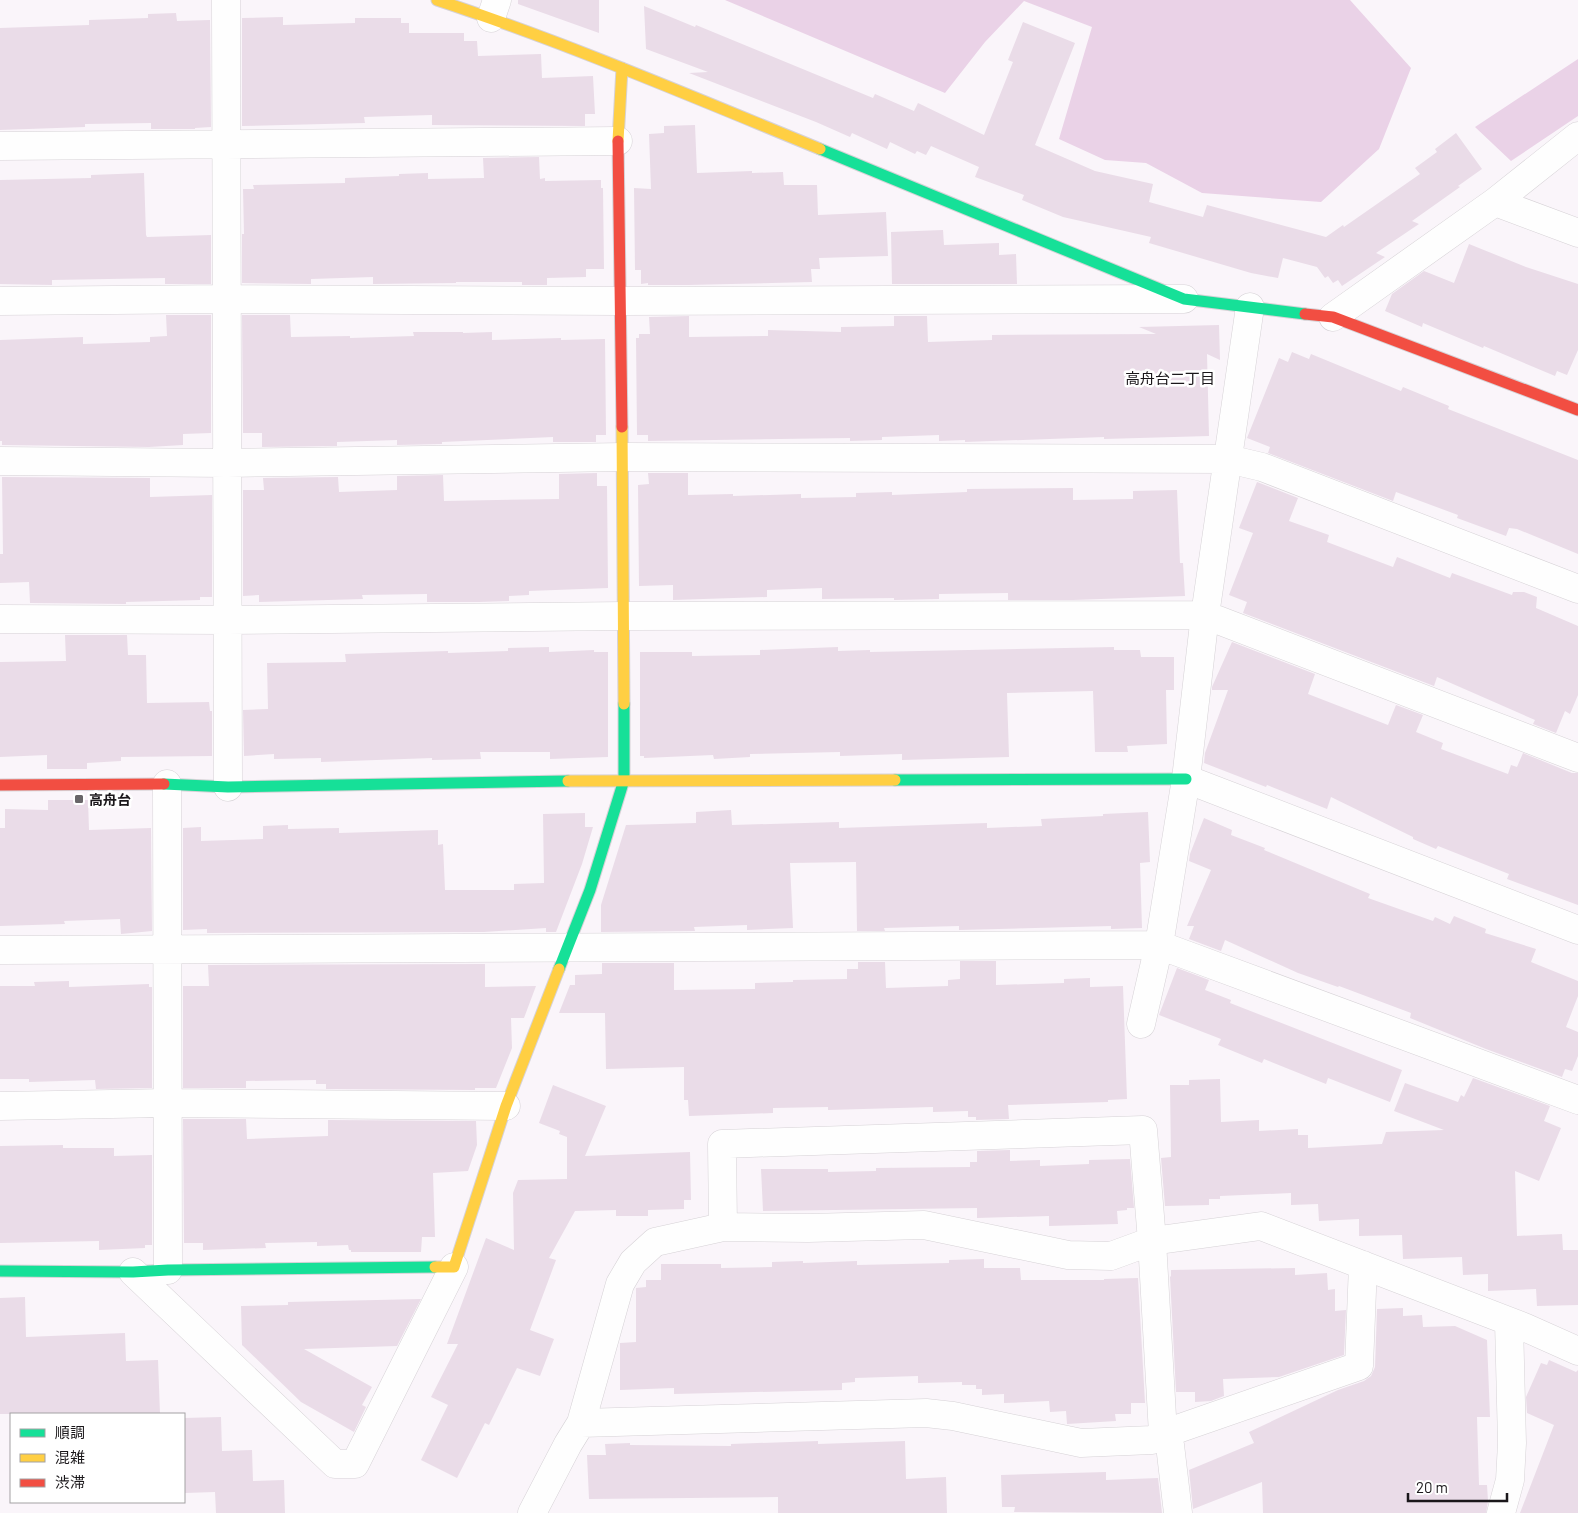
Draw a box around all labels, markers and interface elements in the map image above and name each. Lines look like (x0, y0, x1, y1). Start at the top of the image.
district label: 高舟台二丁目 (1125, 369, 1215, 387)
place label: 高舟台 (89, 791, 131, 808)
marker: 高舟台 (73, 793, 85, 805)
legend (10, 1413, 185, 1503)
text: 順調 (55, 1423, 85, 1441)
text: 混雑 (55, 1448, 85, 1466)
scale bar (1408, 1470, 1507, 1502)
text: 渋滞 (55, 1473, 85, 1491)
text: 20 m (1416, 1478, 1448, 1496)

